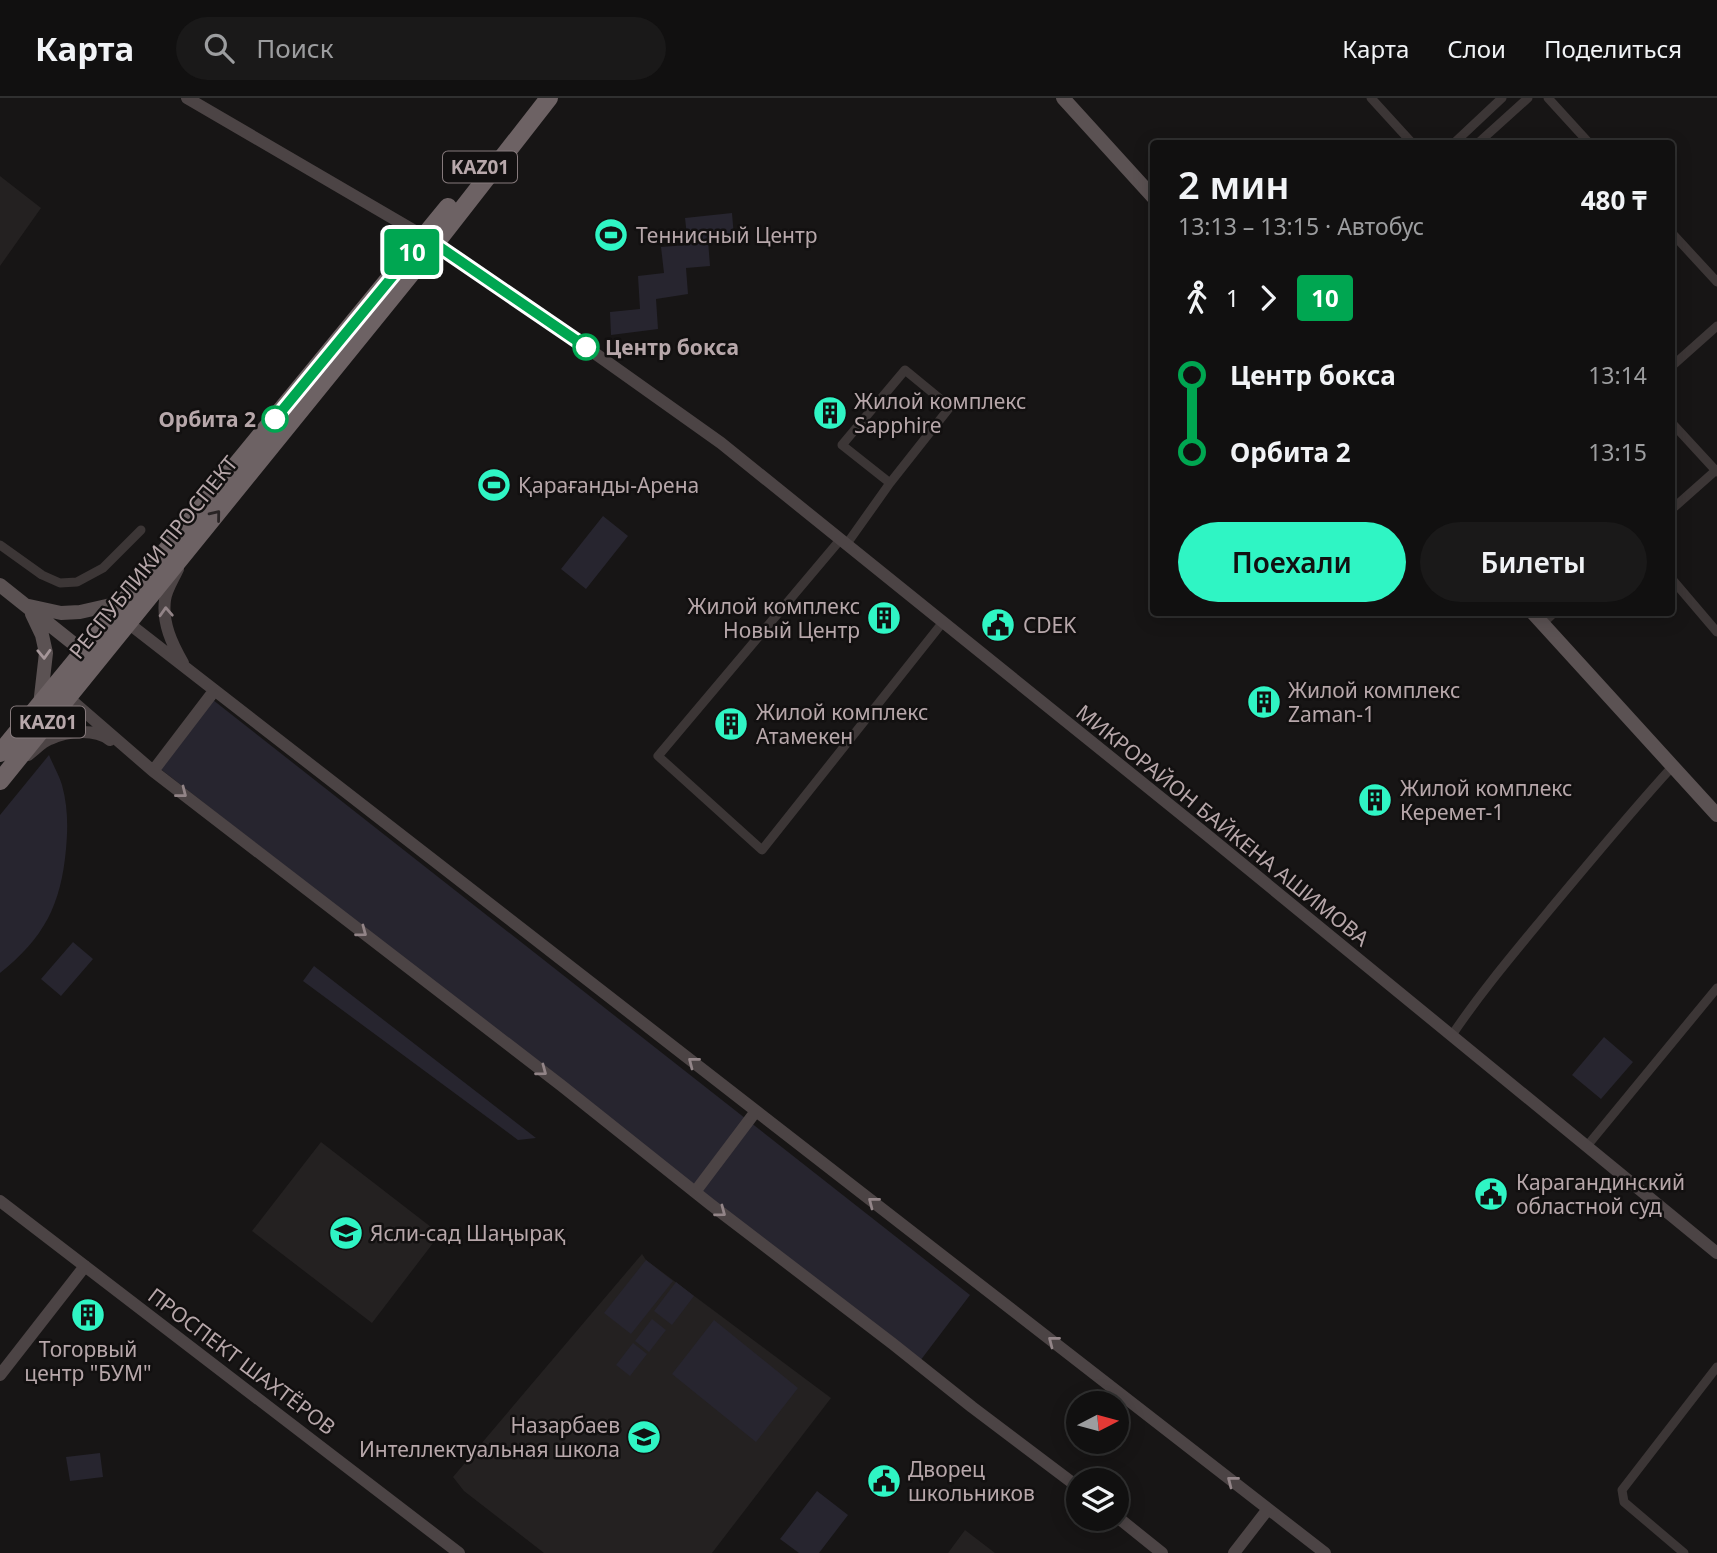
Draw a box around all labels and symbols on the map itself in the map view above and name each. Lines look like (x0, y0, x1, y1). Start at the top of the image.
road number: KАZ01 (443, 152, 517, 183)
sports icon: Теннисный Центр (592, 216, 630, 254)
place label: Теннисный Центр (636, 221, 817, 249)
line badge: 10 (380, 229, 444, 275)
place label: Центр бокса (605, 333, 739, 361)
marker: Центр бокса (573, 334, 599, 360)
place label: Жилой комплекс Sapphire (854, 387, 1026, 439)
building icon: Жилой комплекс Sapphire (811, 394, 849, 432)
place label: Орбита 2 (158, 405, 256, 433)
marker: Орбита 2 (262, 406, 288, 432)
street label: РЕСПУБЛИКИ ПРОСПЕКТ (62, 449, 244, 664)
sports icon: Қарағанды-Арена (475, 466, 513, 504)
place label: Қарағанды-Арена (518, 471, 699, 499)
one-way arrow (208, 510, 220, 523)
place label: Жилой комплекс Новый Центр (688, 592, 860, 644)
building icon: Жилой комплекс Новый Центр (865, 599, 903, 637)
one-way arrow (158, 606, 173, 617)
public building icon: CDEK (979, 606, 1017, 644)
place label: CDEK (1023, 611, 1076, 639)
one-way arrow (37, 649, 52, 660)
place label: Жилой комплекс Zaman-1 (1288, 676, 1460, 728)
building icon: Жилой комплекс Zaman-1 (1245, 683, 1283, 721)
place label: Жилой комплекс Атамекен (756, 698, 928, 750)
street label: МИКРОРАЙОН БАЙКЕНА АШИМОВА (1071, 698, 1376, 952)
building icon: Жилой комплекс Атамекен (712, 705, 750, 743)
road number: KАZ01 (11, 706, 85, 737)
place label: Жилой комплекс Керемет-1 (1400, 774, 1572, 826)
building icon: Жилой комплекс Керемет-1 (1356, 781, 1394, 819)
one-way arrow (174, 785, 187, 798)
one-way arrow (354, 924, 367, 937)
one-way arrow (689, 1058, 701, 1071)
one-way arrow (535, 1062, 547, 1075)
place label: Карагандинский областной суд (1516, 1168, 1685, 1220)
public building icon: Карагандинский областной суд (1472, 1175, 1510, 1213)
one-way arrow (868, 1197, 881, 1210)
one-way arrow (713, 1204, 725, 1216)
school or university icon: Ясли-сад Шаңырақ (327, 1214, 365, 1252)
place label: Ясли-сад Шаңырақ (370, 1219, 566, 1247)
street label: ПРОСПЕКТ ШАХТЁРОВ (143, 1281, 341, 1441)
building icon: Тогорвый центр "БУМ" (69, 1296, 107, 1334)
place label: Тогорвый центр "БУМ" (24, 1335, 152, 1387)
one-way arrow (1048, 1337, 1060, 1350)
north arrow (1066, 1391, 1129, 1454)
place label: Назарбаев Интеллектуальная школа (359, 1411, 620, 1463)
school or university icon: Назарбаев Интеллектуальная школа (625, 1418, 663, 1456)
place label: Дворец школьников (908, 1455, 1035, 1507)
public building icon: Дворец школьников (865, 1462, 903, 1500)
one-way arrow (1228, 1476, 1240, 1489)

